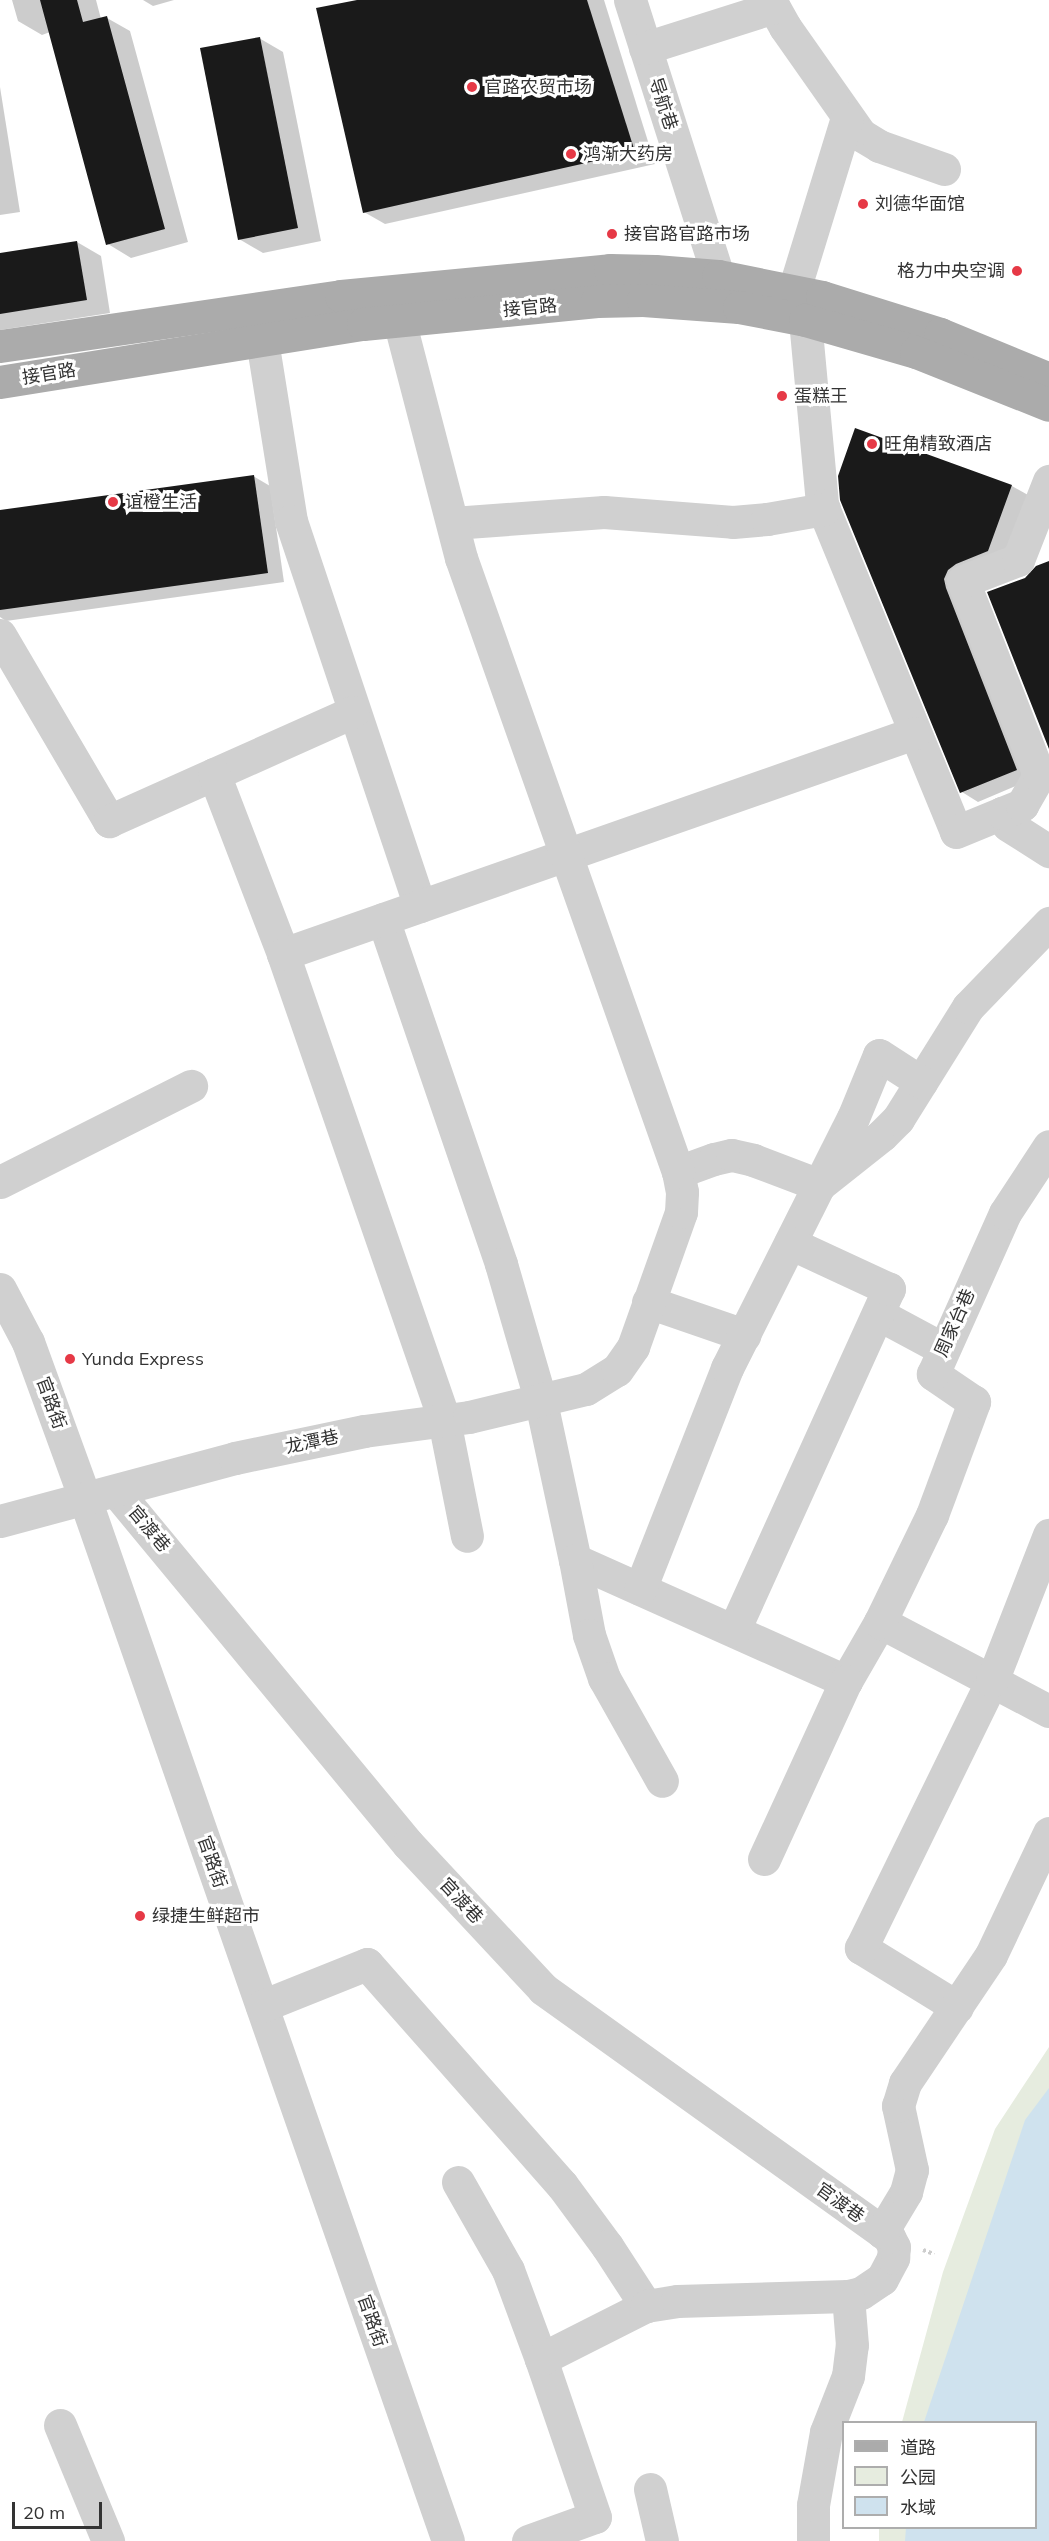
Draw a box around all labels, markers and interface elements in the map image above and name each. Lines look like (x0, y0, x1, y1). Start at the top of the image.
street label: 导航巷 (644, 75, 682, 133)
place label: 官路农贸市场 (484, 76, 592, 98)
marker: 官路农贸市场 (465, 80, 479, 94)
place label: 鸿渐大药房 (583, 143, 673, 165)
marker: 鸿渐大药房 (564, 147, 578, 161)
place label: 刘德华面馆 (875, 193, 965, 215)
marker: 刘德华面馆 (856, 197, 870, 211)
place label: 接官路官路市场 (624, 223, 750, 245)
marker: 接官路官路市场 (605, 227, 619, 241)
place label: 格力中央空调 (897, 260, 1005, 282)
marker: 格力中央空调 (1010, 264, 1024, 278)
street label: 接官路 (502, 295, 558, 321)
street label: 接官路 (21, 359, 77, 389)
place label: 蛋糕王 (794, 385, 848, 407)
marker: 蛋糕王 (775, 389, 789, 403)
place label: 旺角精致酒店 (884, 433, 992, 455)
marker: 旺角精致酒店 (865, 437, 879, 451)
place label: 谊橙生活 (125, 491, 197, 513)
marker: 谊橙生活 (106, 495, 120, 509)
street label: 周家台巷 (930, 1286, 980, 1360)
place label: Yunda Express (82, 1348, 204, 1370)
marker: Yunda Express (63, 1352, 77, 1366)
street label: 官路街 (32, 1374, 70, 1432)
street label: 龙潭巷 (283, 1426, 341, 1458)
street label: 官渡巷 (123, 1501, 175, 1557)
street label: 官路街 (193, 1833, 231, 1891)
street label: 官渡巷 (435, 1874, 487, 1928)
place label: 绿捷生鲜超市 (152, 1905, 260, 1927)
marker: 绿捷生鲜超市 (133, 1909, 147, 1923)
street label: 官渡巷 (812, 2178, 868, 2228)
street label: 官路街 (353, 2292, 391, 2350)
legend (842, 2421, 1037, 2529)
text: 道路 (900, 2436, 936, 2459)
text: 公园 (900, 2466, 936, 2489)
scale bar (15, 2490, 105, 2528)
text: 水域 (900, 2496, 936, 2519)
text: 20 m (23, 2501, 65, 2524)

